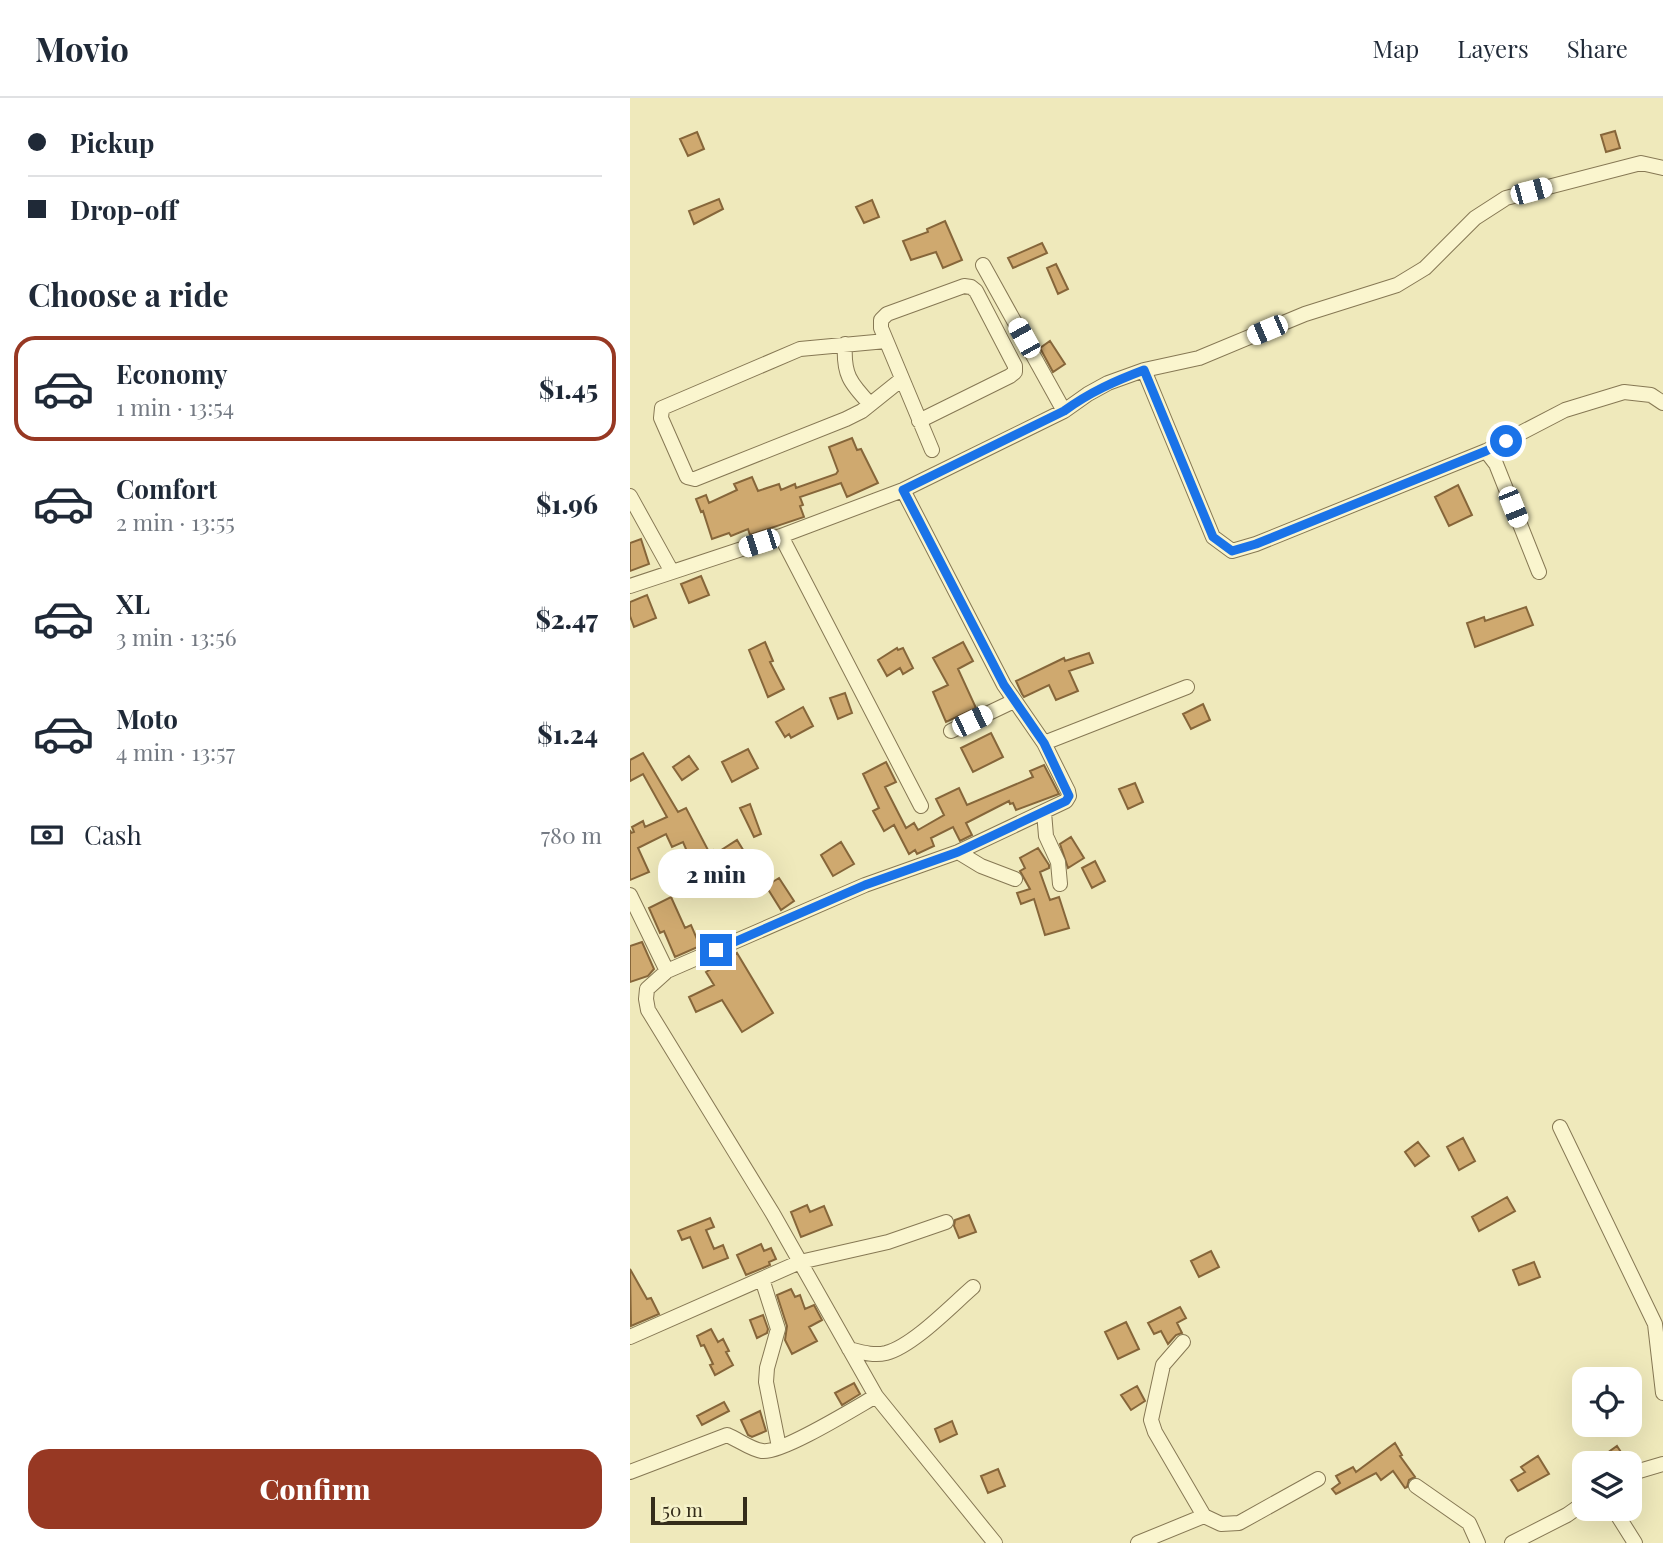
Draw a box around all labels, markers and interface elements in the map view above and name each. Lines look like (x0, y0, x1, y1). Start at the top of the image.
text: Movio (35, 26, 129, 70)
text: Map (1373, 32, 1419, 64)
text: Layers (1457, 32, 1529, 64)
text: Share (1567, 32, 1628, 64)
text: Pickup (70, 125, 154, 160)
car (1508, 175, 1555, 207)
text: Drop-off (70, 192, 177, 227)
text: Choose a ride (28, 272, 229, 315)
car (1244, 312, 1291, 348)
car (1005, 315, 1044, 361)
text: Economy (116, 356, 227, 391)
icon: car (32, 357, 95, 420)
text: $1.45 (539, 371, 598, 406)
text: 1 min · 13:54 (116, 391, 234, 422)
route start (1490, 425, 1522, 457)
text: Comfort (116, 471, 217, 506)
icon: car (32, 472, 95, 535)
car (1496, 484, 1531, 530)
text: $1.96 (536, 486, 598, 521)
text: 2 min · 13:55 (116, 506, 235, 537)
car (736, 527, 783, 559)
text: XL (116, 586, 150, 621)
icon: car (32, 587, 95, 650)
text: $2.47 (535, 601, 598, 636)
text: 3 min · 13:56 (116, 621, 237, 652)
text: Moto (116, 701, 178, 736)
icon: car (32, 702, 95, 765)
car (949, 702, 996, 740)
text: $1.24 (537, 716, 598, 751)
text: 4 min · 13:57 (116, 736, 235, 767)
icon: cash (28, 816, 66, 854)
text: Cash (84, 817, 142, 852)
text: 780 m (541, 819, 602, 850)
callout: 2 min (658, 848, 774, 898)
text: 2 min (686, 858, 746, 889)
route end (700, 934, 732, 966)
map controls (1572, 1367, 1642, 1521)
button: locate (1572, 1367, 1642, 1437)
button: Confirm (28, 1449, 602, 1529)
button: layers (1572, 1451, 1642, 1521)
scale bar (651, 1494, 747, 1526)
text: 50 m (662, 1496, 703, 1522)

